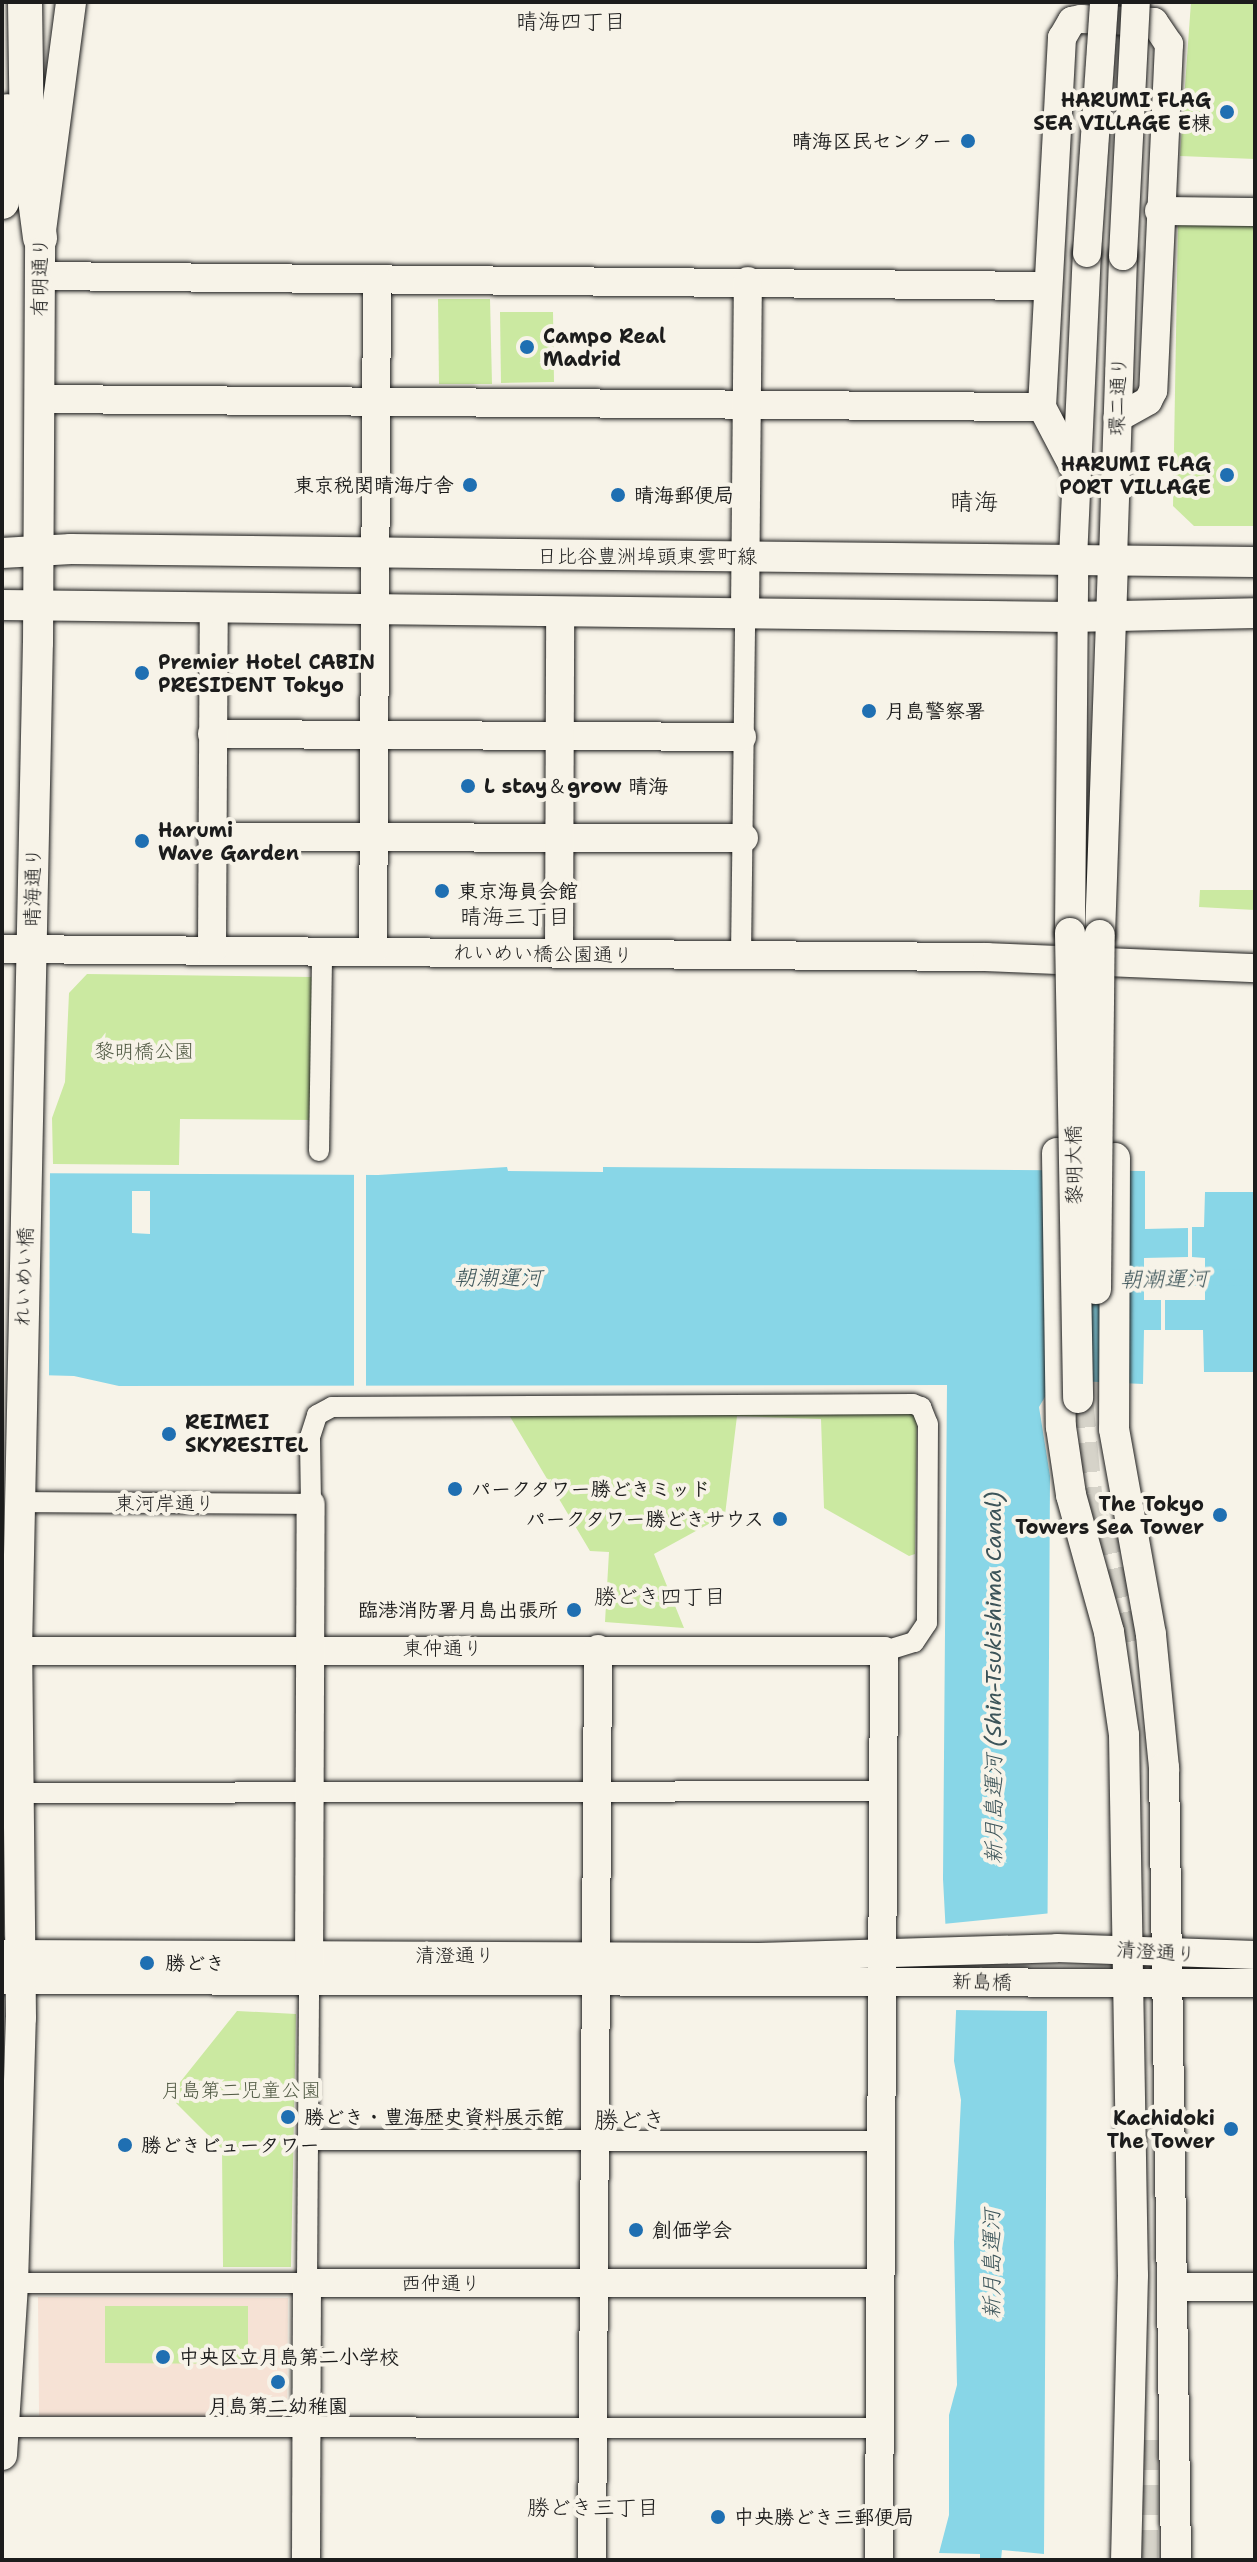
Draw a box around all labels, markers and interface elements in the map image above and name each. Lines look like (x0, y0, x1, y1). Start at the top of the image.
district label: 晴海四丁目 (516, 9, 626, 35)
place label: HARUMI FLAG SEA VILLAGE E棟 (1033, 88, 1211, 135)
marker: HARUMI FLAG SEA VILLAGE E棟 (1218, 103, 1236, 121)
place label: 晴海区民センター (792, 129, 952, 153)
marker: 晴海区民センター (959, 132, 977, 150)
street label: 有明通り (27, 237, 53, 317)
place label: Campo Real Madrid (543, 324, 666, 371)
marker: Campo Real Madrid (518, 338, 536, 356)
street label: 環二通り (1105, 356, 1131, 436)
place label: HARUMI FLAG PORT VILLAGE (1059, 452, 1211, 499)
marker: HARUMI FLAG PORT VILLAGE (1218, 466, 1236, 484)
place label: 東京税関晴海庁舎 (294, 473, 454, 497)
marker: 東京税関晴海庁舎 (461, 476, 479, 494)
place label: 晴海郵便局 (634, 483, 734, 507)
marker: 晴海郵便局 (609, 486, 627, 504)
district label: 晴海 (950, 489, 998, 517)
street label: 日比谷豊洲埠頭東雲町線 (537, 544, 757, 568)
place label: Premier Hotel CABIN PRESIDENT Tokyo (158, 650, 375, 697)
marker: Premier Hotel CABIN PRESIDENT Tokyo (133, 664, 151, 682)
place label: 月島警察署 (885, 699, 985, 723)
marker: 月島警察署 (860, 702, 878, 720)
place label: L stay＆grow 晴海 (484, 774, 668, 798)
marker: L stay＆grow 晴海 (459, 777, 477, 795)
place label: Harumi Wave Garden (158, 818, 299, 865)
marker: Harumi Wave Garden (133, 832, 151, 850)
street label: 晴海通り (20, 847, 46, 927)
place label: 東京海員会館 (458, 879, 578, 903)
marker: 東京海員会館 (433, 882, 451, 900)
district label: 晴海三丁目 (460, 904, 570, 930)
street label: れいめい橋公園通り (453, 940, 633, 968)
park label: 黎明橋公園 (94, 1039, 194, 1063)
street label: 黎明大橋 (1061, 1125, 1087, 1205)
street label: れいめい橋 (10, 1227, 38, 1327)
water label: 朝潮運河 (454, 1265, 542, 1291)
water label: 朝潮運河 (1120, 1265, 1208, 1293)
place label: REIMEI SKYRESITEL (185, 1410, 308, 1457)
marker: REIMEI SKYRESITEL (160, 1425, 178, 1443)
place label: パークタワー勝どきミッド (471, 1477, 711, 1501)
marker: パークタワー勝どきミッド (446, 1480, 464, 1498)
street label: 東河岸通り (115, 1491, 215, 1515)
place label: The Tokyo Towers Sea Tower (1015, 1492, 1204, 1539)
water label: 新月島運河 (Shin-Tsukishima Canal) (981, 1493, 1007, 1863)
marker: The Tokyo Towers Sea Tower (1211, 1506, 1229, 1524)
place label: パークタワー勝どきサウス (524, 1507, 764, 1531)
marker: パークタワー勝どきサウス (771, 1510, 789, 1528)
district label: 勝どき四丁目 (594, 1584, 726, 1610)
place label: 臨港消防署月島出張所 (358, 1598, 558, 1622)
marker: 臨港消防署月島出張所 (565, 1601, 583, 1619)
street label: 東仲通り (403, 1636, 483, 1660)
street label: 清澄通り (1115, 1937, 1197, 1967)
street label: 清澄通り (415, 1943, 495, 1967)
place label: 勝どき (165, 1951, 225, 1975)
marker: 勝どき (136, 1952, 158, 1974)
street label: 新島橋 (952, 1969, 1012, 1995)
park label: 月島第二児童公園 (161, 2078, 321, 2102)
place label: 勝どき・豊海歴史資料展示館 (304, 2105, 564, 2129)
place label: Kachidoki The Tower (1107, 2106, 1215, 2153)
district label: 勝どき (594, 2107, 666, 2135)
marker: 勝どき・豊海歴史資料展示館 (279, 2108, 297, 2126)
marker: Kachidoki The Tower (1222, 2120, 1240, 2138)
place label: 勝どきビュータワー (141, 2133, 321, 2157)
marker: 勝どきビュータワー (116, 2136, 134, 2154)
water label: 新月島運河 (979, 2209, 1005, 2319)
place label: 創価学会 (652, 2218, 732, 2242)
marker: 創価学会 (627, 2221, 645, 2239)
street label: 西仲通り (401, 2271, 481, 2295)
place label: 中央区立月島第二小学校 (179, 2345, 399, 2369)
marker: 中央区立月島第二小学校 (154, 2348, 172, 2366)
marker: 月島第二幼稚園 (269, 2373, 287, 2391)
place label: 月島第二幼稚園 (208, 2394, 348, 2418)
district label: 勝どき三丁目 (527, 2495, 659, 2521)
place label: 中央勝どき三郵便局 (734, 2505, 914, 2529)
marker: 中央勝どき三郵便局 (709, 2508, 727, 2526)

